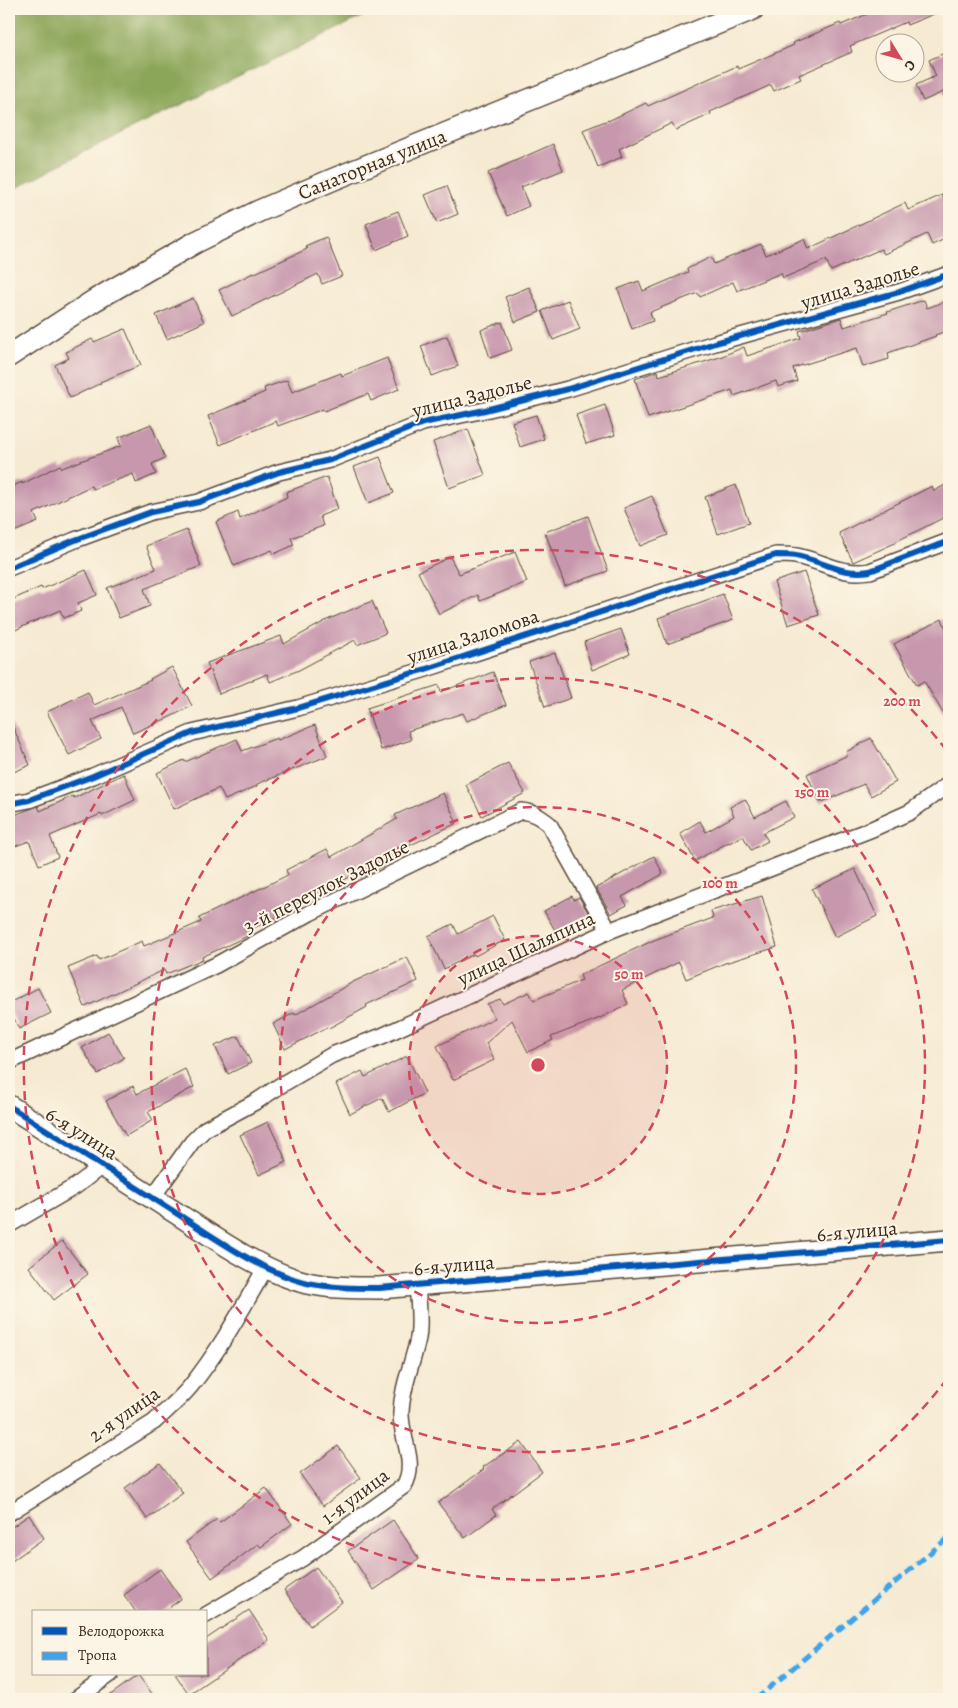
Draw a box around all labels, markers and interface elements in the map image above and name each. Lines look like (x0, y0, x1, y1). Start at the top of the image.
north arrow (876, 32, 926, 82)
text: С (900, 56, 920, 75)
street label: Санаторная улица (294, 122, 451, 207)
street label: улица Задолье (797, 255, 923, 317)
street label: улица Задолье (408, 369, 535, 425)
street label: улица Заломова (403, 602, 543, 671)
text: 200 m (883, 691, 921, 711)
text: 150 m (795, 782, 830, 802)
street label: 3-й переулок Задолье (239, 833, 414, 940)
text: 100 m (702, 873, 738, 893)
street label: улица Шаляпина (452, 904, 600, 993)
text: 50 m (614, 964, 644, 984)
centre of rings (529, 1056, 547, 1074)
street label: 6-я улица (40, 1100, 124, 1167)
street label: 6-я улица (815, 1214, 899, 1248)
street label: 6-я улица (412, 1248, 496, 1282)
street label: 2-я улица (83, 1380, 166, 1449)
street label: 1-я улица (316, 1461, 395, 1531)
legend (32, 1610, 208, 1676)
text: Велодорожка (78, 1621, 165, 1641)
text: Тропа (78, 1645, 117, 1665)

